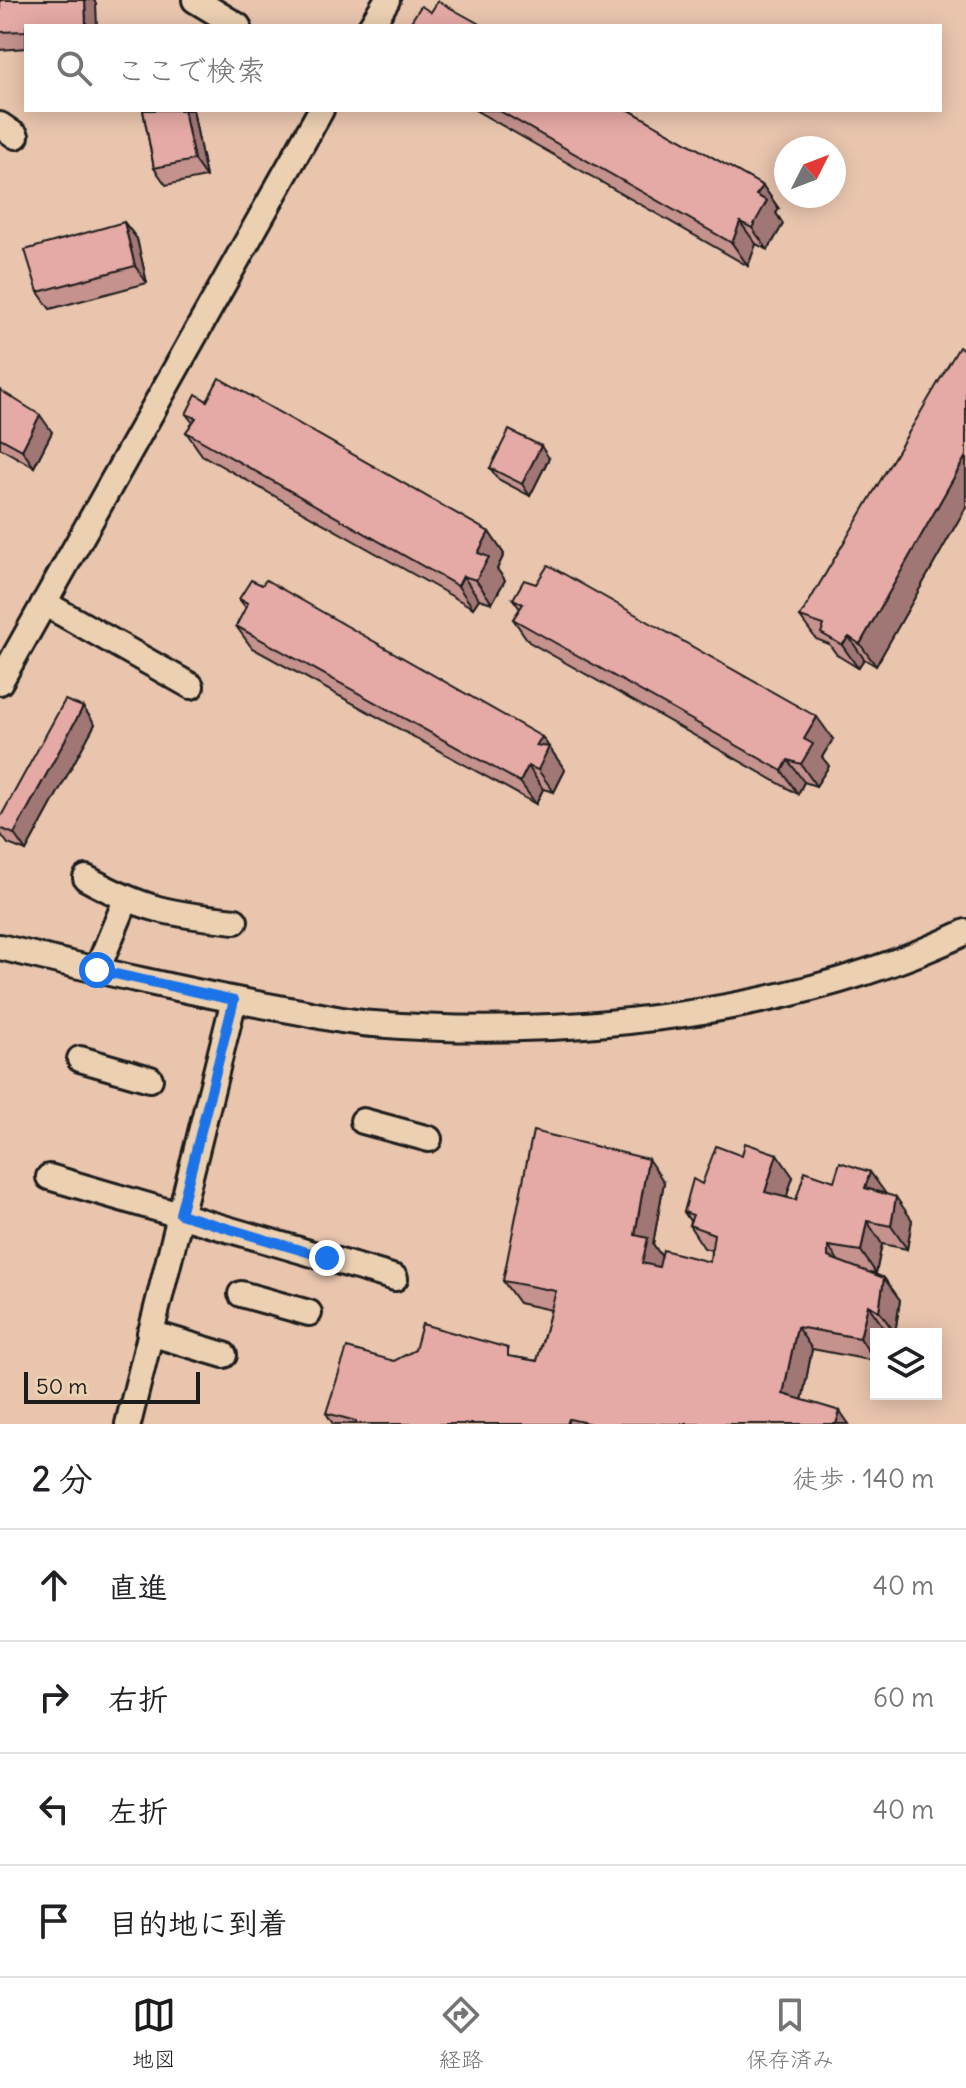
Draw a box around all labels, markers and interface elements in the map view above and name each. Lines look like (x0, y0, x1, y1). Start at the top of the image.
search box (24, 24, 942, 112)
icon: search (52, 46, 96, 90)
text: ここで検索 (116, 51, 266, 89)
north arrow (774, 136, 846, 208)
route start (79, 952, 115, 988)
route end (309, 1240, 345, 1276)
map controls (870, 1328, 942, 1400)
button: layers (870, 1328, 942, 1400)
scale bar (24, 1368, 200, 1404)
text: 50 m (36, 1372, 88, 1400)
text: 2 分 (32, 1457, 93, 1500)
text: 徒歩 · 140 m (792, 1462, 934, 1495)
icon: ahead (32, 1563, 76, 1607)
text: 直進 (108, 1568, 168, 1606)
text: 40 m (873, 1569, 934, 1602)
icon: right (32, 1675, 76, 1719)
text: 右折 (108, 1680, 168, 1718)
text: 60 m (873, 1681, 934, 1714)
icon: left (32, 1787, 76, 1831)
text: 左折 (108, 1792, 168, 1830)
text: 40 m (873, 1793, 934, 1826)
icon: arrive (32, 1899, 76, 1943)
text: 目的地に到着 (108, 1904, 288, 1942)
tab: 地図 (132, 1993, 176, 2073)
tab: 経路 (439, 1993, 483, 2073)
tab: 保存済み (746, 1993, 834, 2073)

